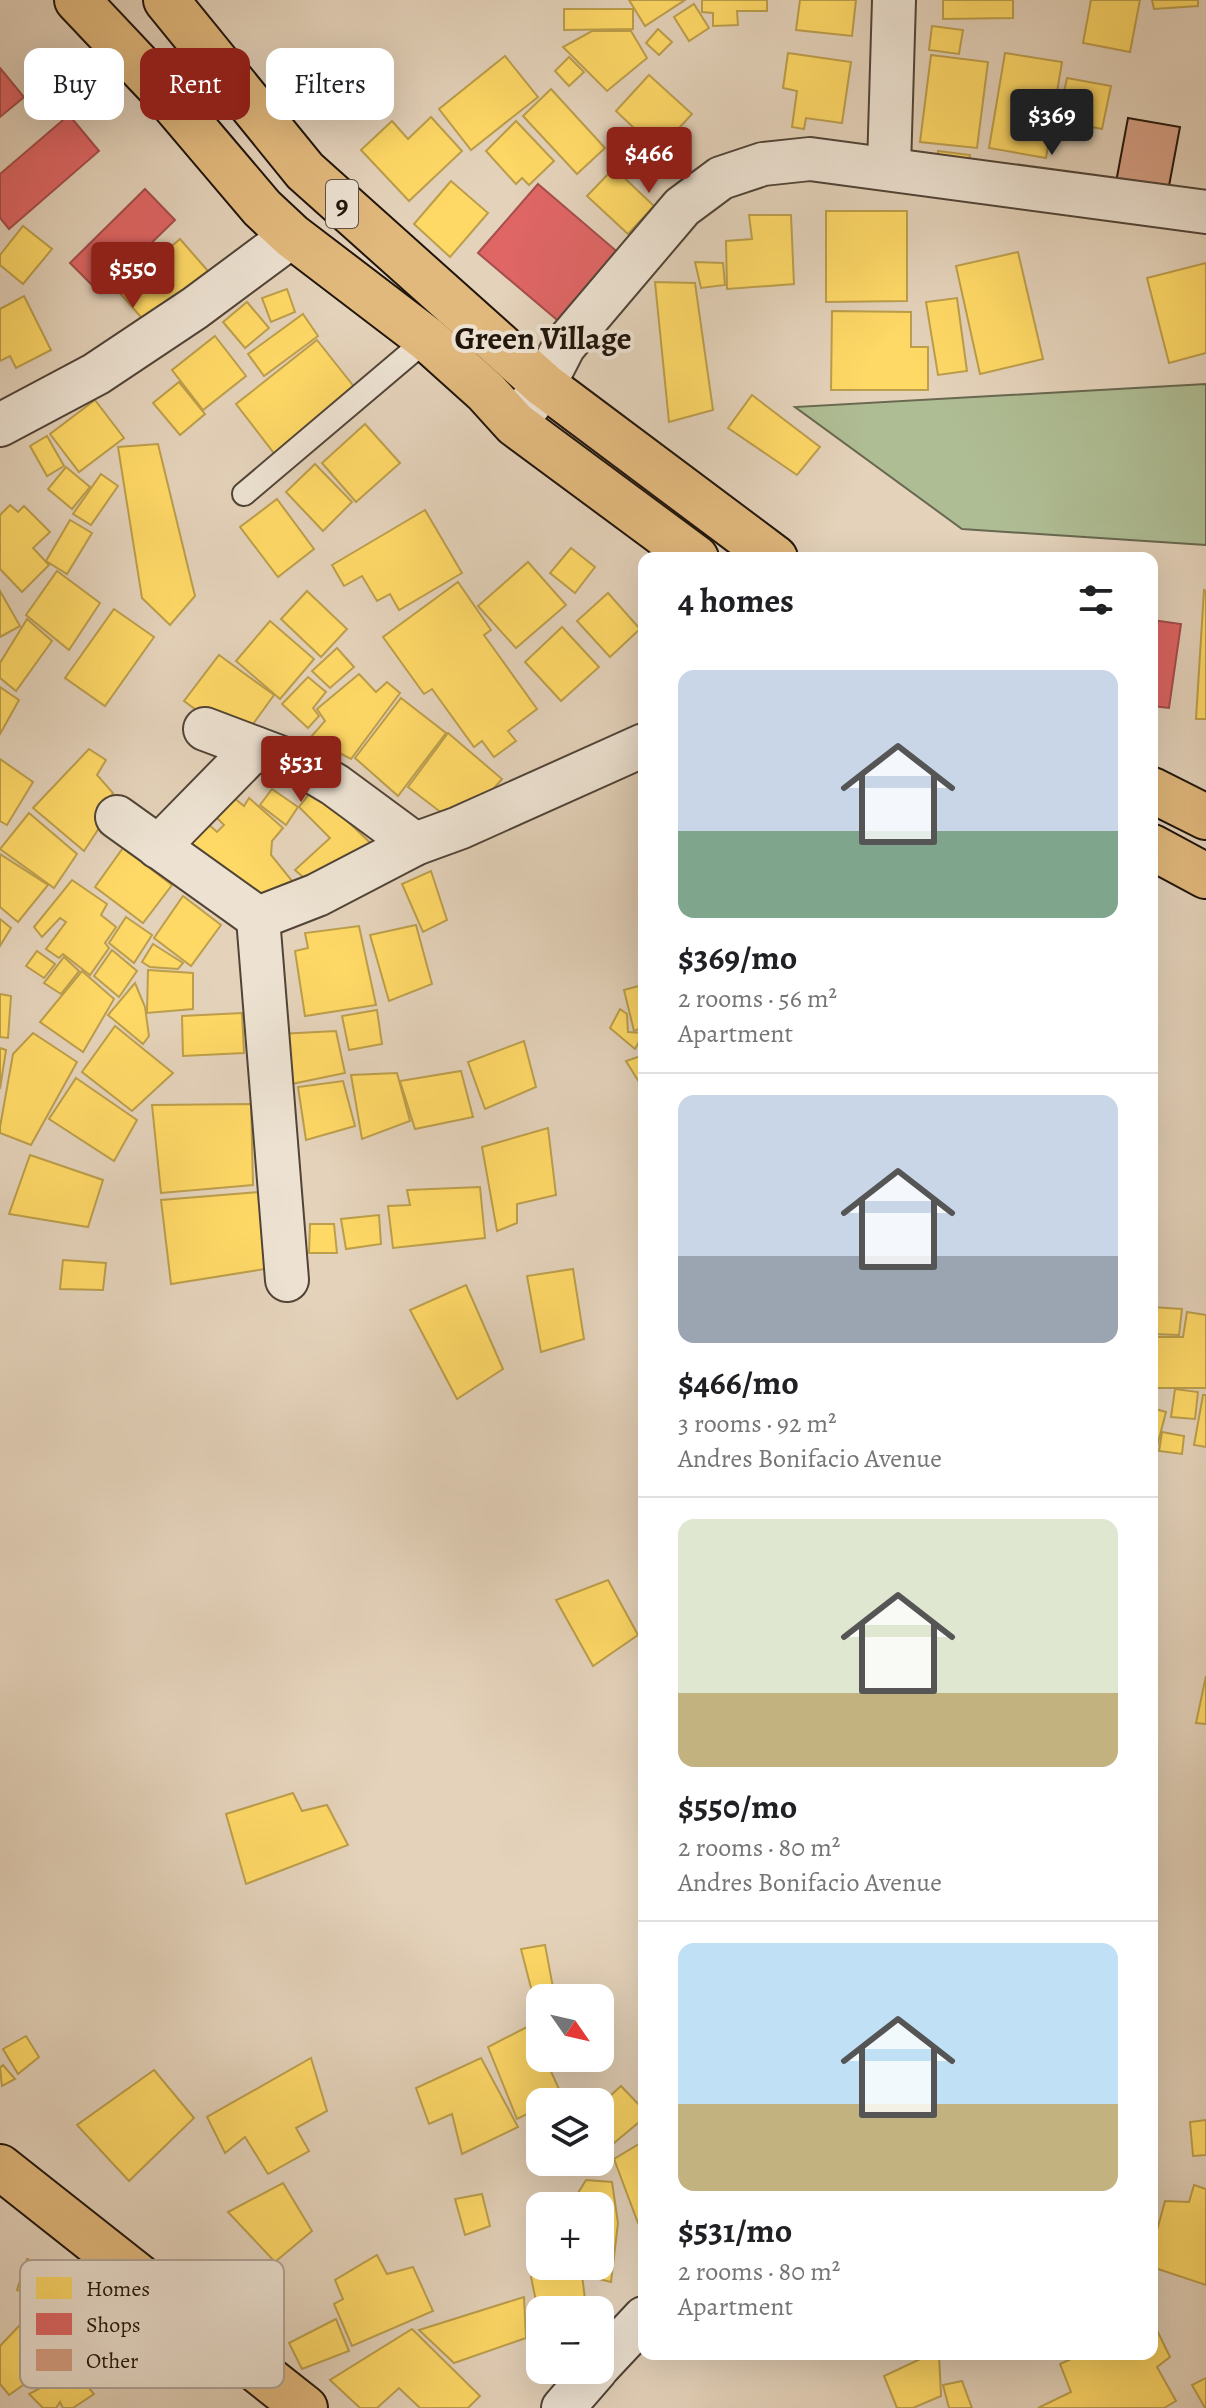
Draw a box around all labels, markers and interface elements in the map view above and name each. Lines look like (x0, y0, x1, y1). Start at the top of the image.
chip: Buy (24, 48, 124, 120)
chip: Rent (140, 48, 250, 120)
chip: Filters (266, 48, 394, 120)
pin: $369 (1005, 89, 1099, 157)
text: $369 (1028, 97, 1076, 132)
pin: $466 (602, 127, 696, 195)
text: $466 (625, 135, 673, 170)
road number: 9 (326, 180, 358, 228)
pin: $550 (86, 242, 180, 310)
text: $550 (109, 250, 157, 285)
district label: Green Village (454, 316, 632, 360)
text: 4 homes (678, 577, 794, 624)
icon: filters (1074, 578, 1118, 622)
icon: home (826, 722, 970, 866)
pin: $531 (254, 736, 348, 804)
text: $531 (279, 744, 323, 779)
text: $369/mo (678, 934, 797, 981)
text: 2 rooms · 56 m² (678, 981, 837, 1016)
text: Apartment (678, 1016, 793, 1051)
icon: home (826, 1147, 970, 1291)
text: $466/mo (678, 1359, 799, 1406)
text: 3 rooms · 92 m² (678, 1406, 837, 1441)
text: Andres Bonifacio Avenue (678, 1441, 942, 1476)
icon: home (826, 1571, 970, 1715)
text: $550/mo (678, 1783, 797, 1830)
text: 2 rooms · 80 m² (678, 1830, 840, 1865)
text: Andres Bonifacio Avenue (678, 1865, 942, 1900)
north arrow (526, 1984, 614, 2072)
map controls (526, 1984, 614, 2384)
icon: home (826, 1995, 970, 2139)
button: layers (526, 2088, 614, 2176)
button: + (526, 2192, 614, 2280)
text: $531/mo (678, 2207, 792, 2254)
text: 2 rooms · 80 m² (678, 2254, 840, 2289)
legend (20, 2260, 284, 2388)
text: Homes (86, 2274, 150, 2304)
text: Apartment (678, 2289, 793, 2324)
button: − (526, 2296, 614, 2384)
text: Shops (86, 2310, 141, 2340)
text: Other (86, 2346, 139, 2376)

